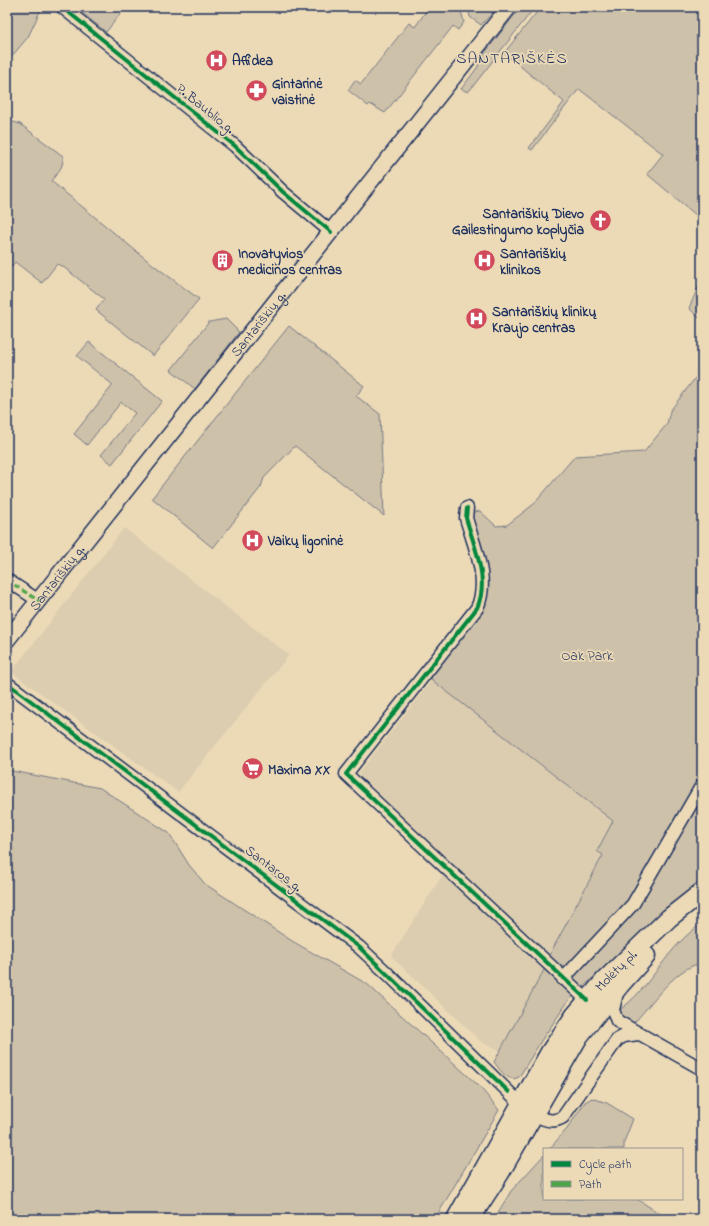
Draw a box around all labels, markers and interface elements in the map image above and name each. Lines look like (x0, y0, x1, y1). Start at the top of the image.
hospital icon: Affidea (203, 47, 229, 73)
district label: SANTARIŠKĖS (456, 47, 568, 71)
place label: Affidea (232, 51, 274, 72)
place label: Gintarinė vaistinė (271, 74, 323, 111)
pharmacy icon: Gintarinė vaistinė (243, 78, 269, 104)
street label: P. Baublio g. (170, 79, 239, 140)
place label: Santariškių Dievo Gailestingumo koplyčia (452, 204, 584, 243)
church icon: Santariškių Dievo Gailestingumo koplyčia (587, 208, 613, 234)
place label: Inovatyvios medicinos centras (238, 244, 342, 281)
place label: Santariškių klinikos (500, 244, 567, 281)
building icon: Inovatyvios medicinos centras (210, 248, 236, 274)
hospital icon: Santariškių klinikos (472, 248, 498, 274)
street label: Santariškių g. (226, 287, 292, 362)
place label: Santariškių klinikų Kraujo centras (492, 302, 597, 339)
hospital icon: Santariškių klinikų Kraujo centras (464, 306, 490, 332)
hospital icon: Vaikų ligoninė (239, 527, 265, 553)
place label: Vaikų ligoninė (267, 531, 344, 554)
street label: Santariškių g. (25, 541, 91, 616)
park label: Oak Park (561, 646, 614, 667)
supermarket icon: Maxima XX (239, 756, 265, 782)
place label: Maxima XX (268, 760, 332, 781)
street label: Santaros g. (239, 841, 306, 899)
street label: Molėtų pl. (590, 945, 643, 997)
legend (543, 1148, 683, 1200)
text: Cycle path (579, 1156, 631, 1175)
text: Path (579, 1176, 602, 1194)

